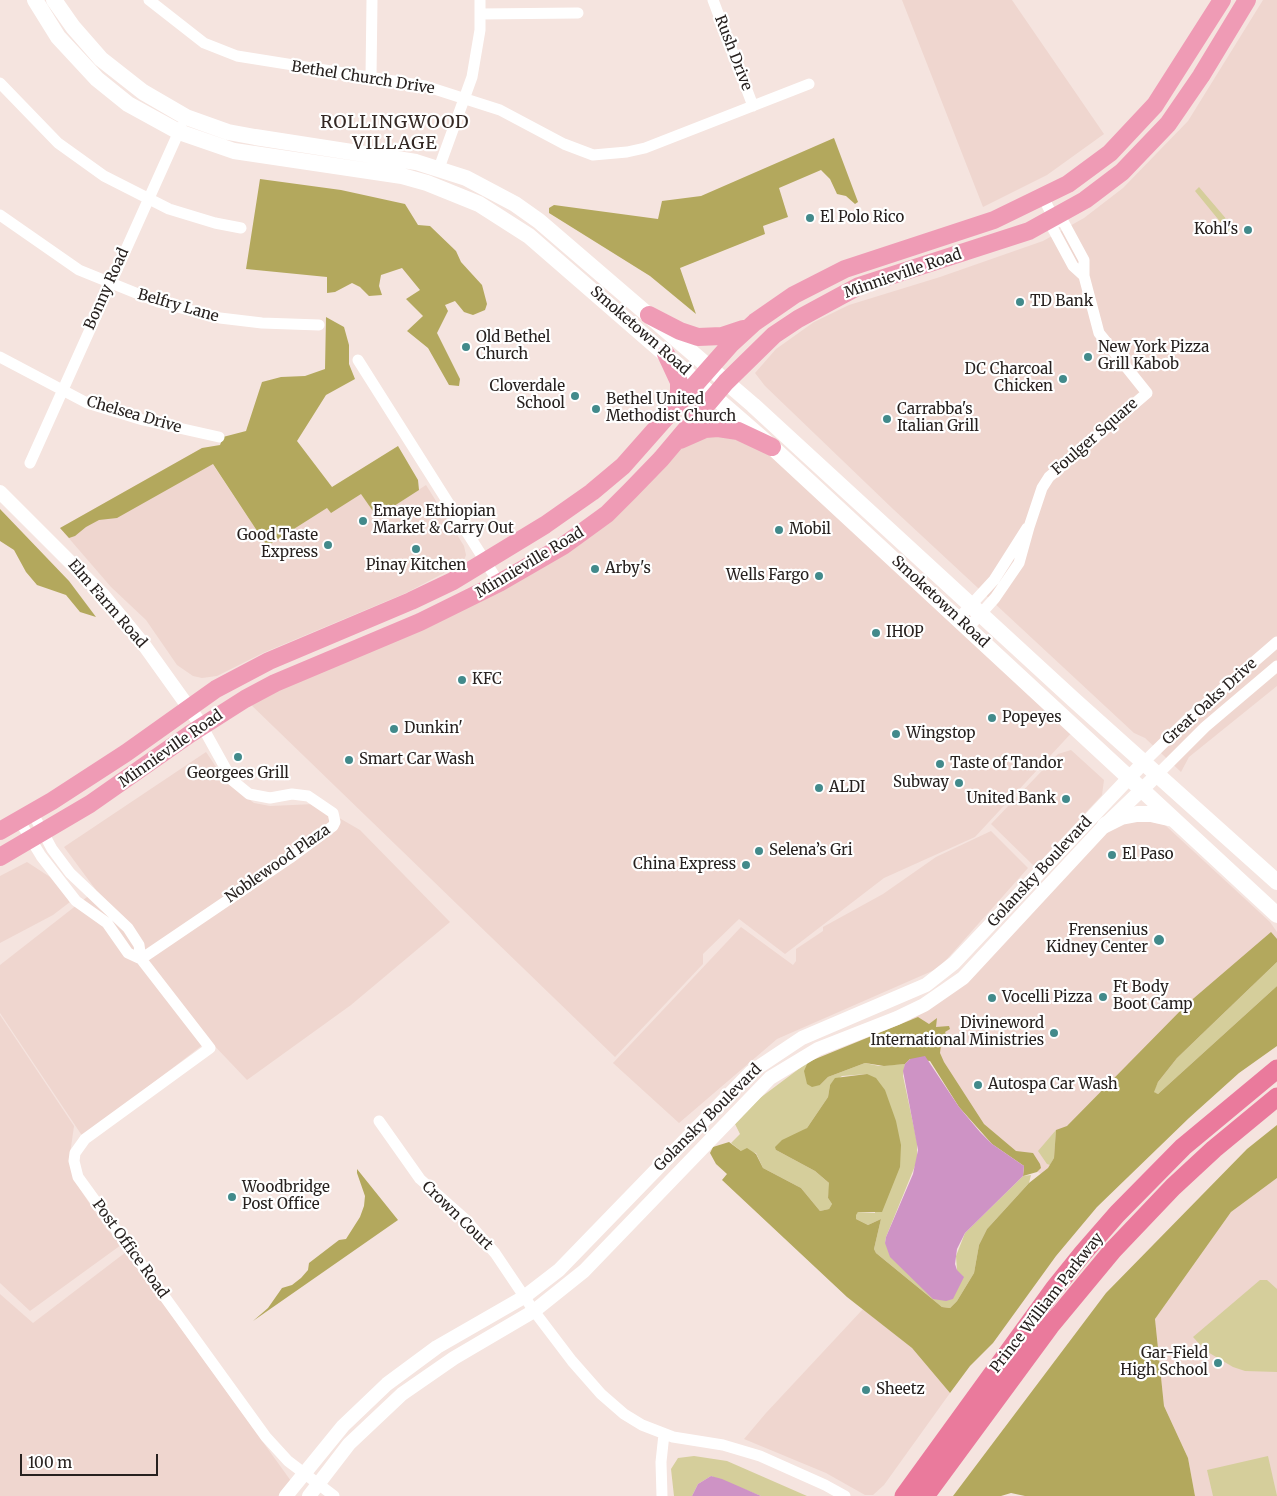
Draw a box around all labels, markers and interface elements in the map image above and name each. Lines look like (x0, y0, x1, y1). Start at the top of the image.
street label: Rush Drive (710, 13, 756, 93)
street label: Bethel Church Drive (290, 58, 436, 98)
district label: ROLLINGWOOD VILLAGE (319, 112, 471, 154)
place label: El Polo Rico (820, 209, 904, 227)
marker: El Polo Rico (804, 212, 816, 224)
place label: Kohl's (1194, 221, 1238, 239)
marker: Kohl's (1242, 224, 1254, 236)
street label: Bonny Road (81, 245, 133, 333)
street label: Minnieville Road (842, 246, 964, 302)
street label: Smoketown Road (586, 283, 694, 379)
street label: Belfry Lane (135, 286, 221, 326)
place label: TD Bank (1030, 293, 1093, 311)
marker: TD Bank (1014, 296, 1026, 308)
place label: Old Bethel Church (476, 329, 550, 364)
place label: New York Pizza Grill Kabob (1098, 339, 1209, 374)
marker: Old Bethel Church (460, 341, 472, 353)
marker: New York Pizza Grill Kabob (1082, 351, 1094, 363)
place label: DC Charcoal Chicken (964, 361, 1053, 396)
marker: DC Charcoal Chicken (1057, 373, 1069, 385)
place label: Cloverdale School (490, 378, 565, 413)
marker: Cloverdale School (569, 390, 581, 402)
place label: Bethel United Methodist Church (606, 391, 736, 426)
street label: Chelsea Drive (84, 393, 184, 437)
street label: Foulger Square (1048, 395, 1142, 479)
place label: Carrabba's Italian Grill (897, 401, 979, 436)
marker: Bethel United Methodist Church (590, 403, 602, 415)
marker: Carrabba's Italian Grill (881, 413, 893, 425)
place label: Emaye Ethiopian Market & Carry Out (373, 503, 514, 538)
marker: Emaye Ethiopian Market & Carry Out (357, 515, 369, 527)
place label: Mobil (789, 521, 831, 539)
street label: Minnieville Road (473, 524, 587, 602)
marker: Mobil (773, 524, 785, 536)
place label: Good Taste Express (237, 527, 318, 562)
marker: Good Taste Express (322, 539, 334, 551)
marker: Pinay Kitchen (410, 543, 422, 555)
street label: Smoketown Road (888, 552, 992, 652)
street label: Elm Farm Road (64, 556, 150, 652)
place label: Pinay Kitchen (366, 557, 466, 575)
place label: Arby's (605, 560, 651, 578)
marker: Arby's (589, 563, 601, 575)
place label: Wells Fargo (726, 567, 809, 585)
marker: Wells Fargo (813, 570, 825, 582)
place label: IHOP (886, 624, 924, 642)
marker: IHOP (870, 627, 882, 639)
street label: Great Oaks Drive (1159, 655, 1261, 749)
place label: KFC (472, 671, 502, 689)
marker: KFC (456, 674, 468, 686)
street label: Minnieville Road (116, 706, 226, 792)
place label: Popeyes (1002, 709, 1062, 727)
marker: Popeyes (986, 712, 998, 724)
place label: Dunkin' (404, 720, 463, 738)
marker: Dunkin' (388, 723, 400, 735)
place label: Wingstop (906, 725, 975, 743)
marker: Wingstop (890, 728, 902, 740)
marker: Georgees Grill (232, 751, 244, 763)
place label: Smart Car Wash (359, 751, 474, 769)
marker: Smart Car Wash (343, 754, 355, 766)
place label: Taste of Tandor (950, 755, 1063, 773)
marker: Taste of Tandor (934, 758, 946, 770)
place label: Georgees Grill (187, 765, 289, 783)
place label: Subway (893, 774, 949, 792)
marker: Subway (953, 777, 965, 789)
place label: ALDI (829, 779, 865, 797)
marker: ALDI (813, 782, 825, 794)
place label: United Bank (967, 790, 1056, 808)
marker: United Bank (1060, 793, 1072, 805)
street label: Golansky Boulevard (984, 813, 1096, 931)
street label: Noblewood Plaza (222, 821, 334, 907)
place label: Selena’s Gri (769, 842, 853, 860)
marker: Selena’s Gri (753, 845, 765, 857)
place label: El Paso (1122, 846, 1174, 864)
marker: El Paso (1106, 849, 1118, 861)
place label: China Express (633, 856, 736, 874)
marker: China Express (740, 859, 752, 871)
place label: Frensenius Kidney Center (1046, 922, 1148, 957)
marker: Frensenius Kidney Center (1152, 933, 1166, 947)
place label: Ft Body Boot Camp (1113, 979, 1193, 1014)
place label: Vocelli Pizza (1002, 989, 1092, 1007)
marker: Ft Body Boot Camp (1097, 991, 1109, 1003)
marker: Vocelli Pizza (986, 992, 998, 1004)
place label: Divineword International Ministries (870, 1015, 1044, 1050)
marker: Divineword International Ministries (1048, 1027, 1060, 1039)
street label: Golansky Boulevard (651, 1061, 765, 1175)
place label: Autospa Car Wash (988, 1076, 1118, 1094)
marker: Autospa Car Wash (972, 1079, 984, 1091)
street label: Crown Court (418, 1178, 496, 1254)
place label: Woodbridge Post Office (242, 1179, 330, 1214)
marker: Woodbridge Post Office (226, 1191, 238, 1203)
street label: Post Office Road (88, 1196, 172, 1302)
street label: Prince William Parkway (987, 1229, 1107, 1377)
place label: Gar-Field High School (1120, 1345, 1208, 1380)
marker: Gar-Field High School (1212, 1357, 1224, 1369)
place label: Sheetz (876, 1381, 925, 1399)
marker: Sheetz (860, 1384, 872, 1396)
scale bar (22, 1444, 160, 1476)
text: 100 m (28, 1453, 72, 1472)

